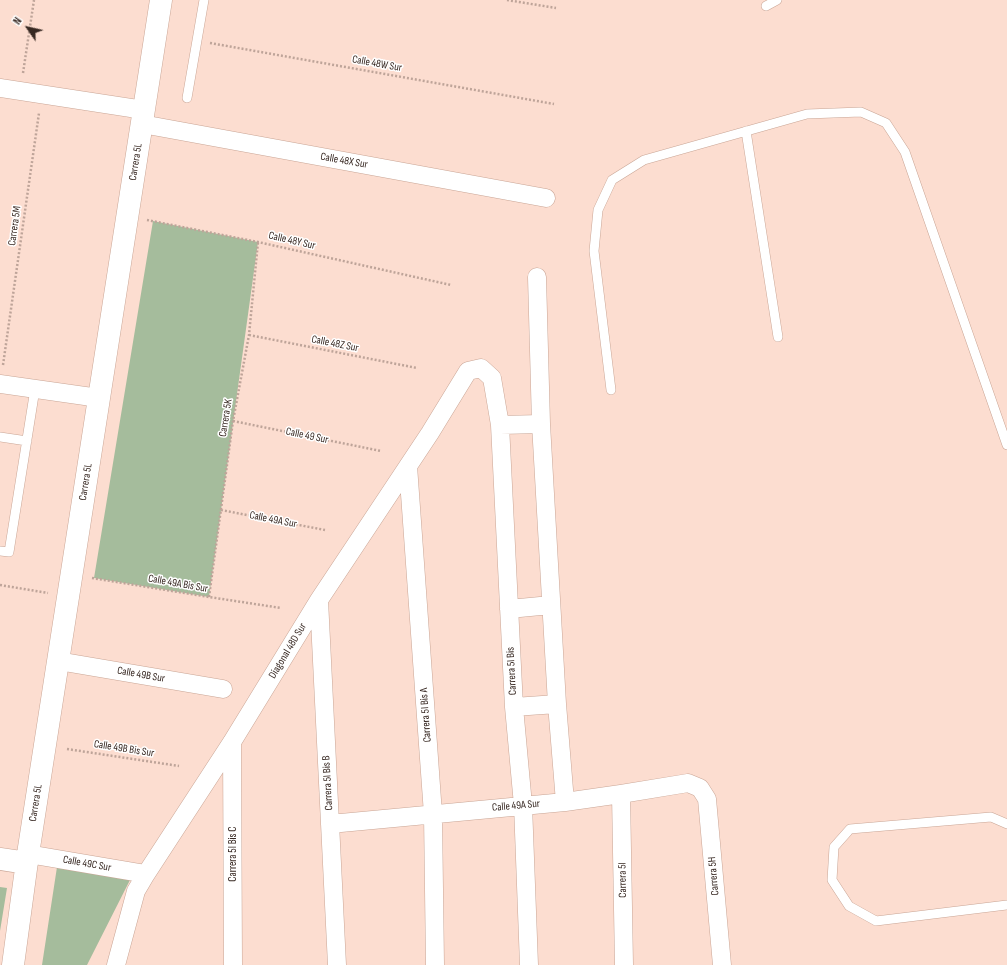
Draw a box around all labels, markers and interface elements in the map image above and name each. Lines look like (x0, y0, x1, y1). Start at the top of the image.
north arrow (8, 8, 48, 48)
text: N (11, 15, 25, 27)
street label: Calle 48W Sur (351, 53, 403, 75)
street label: Carrera 5L (127, 143, 145, 181)
street label: Calle 48X Sur (319, 150, 369, 172)
street label: Carrera 5M (6, 205, 24, 247)
street label: Calle 48Y Sur (267, 229, 317, 253)
street label: Calle 48Z Sur (310, 333, 360, 355)
street label: Carrera 5K (216, 398, 236, 438)
street label: Calle 49 Sur (284, 425, 330, 447)
street label: Carrera 5L (77, 463, 95, 501)
street label: Calle 49A Sur (248, 509, 298, 531)
street label: Calle 49A Bis Sur (147, 572, 209, 596)
street label: Diagonal 48D Sur (266, 621, 310, 681)
street label: Carrera 5I Bis (504, 647, 520, 695)
street label: Calle 49B Sur (116, 664, 166, 686)
street label: Carrera 5I Bis A (418, 687, 434, 743)
street label: Calle 49B Bis Sur (93, 738, 155, 760)
street label: Carrera 5I Bis B (320, 755, 336, 811)
street label: Carrera 5L (27, 784, 45, 822)
street label: Calle 49A Sur (491, 797, 541, 815)
street label: Carrera 5I Bis C (226, 826, 240, 882)
street label: Calle 49C Sur (62, 853, 112, 875)
street label: Carrera 5H (706, 856, 722, 896)
street label: Carrera 5I (616, 862, 630, 898)

